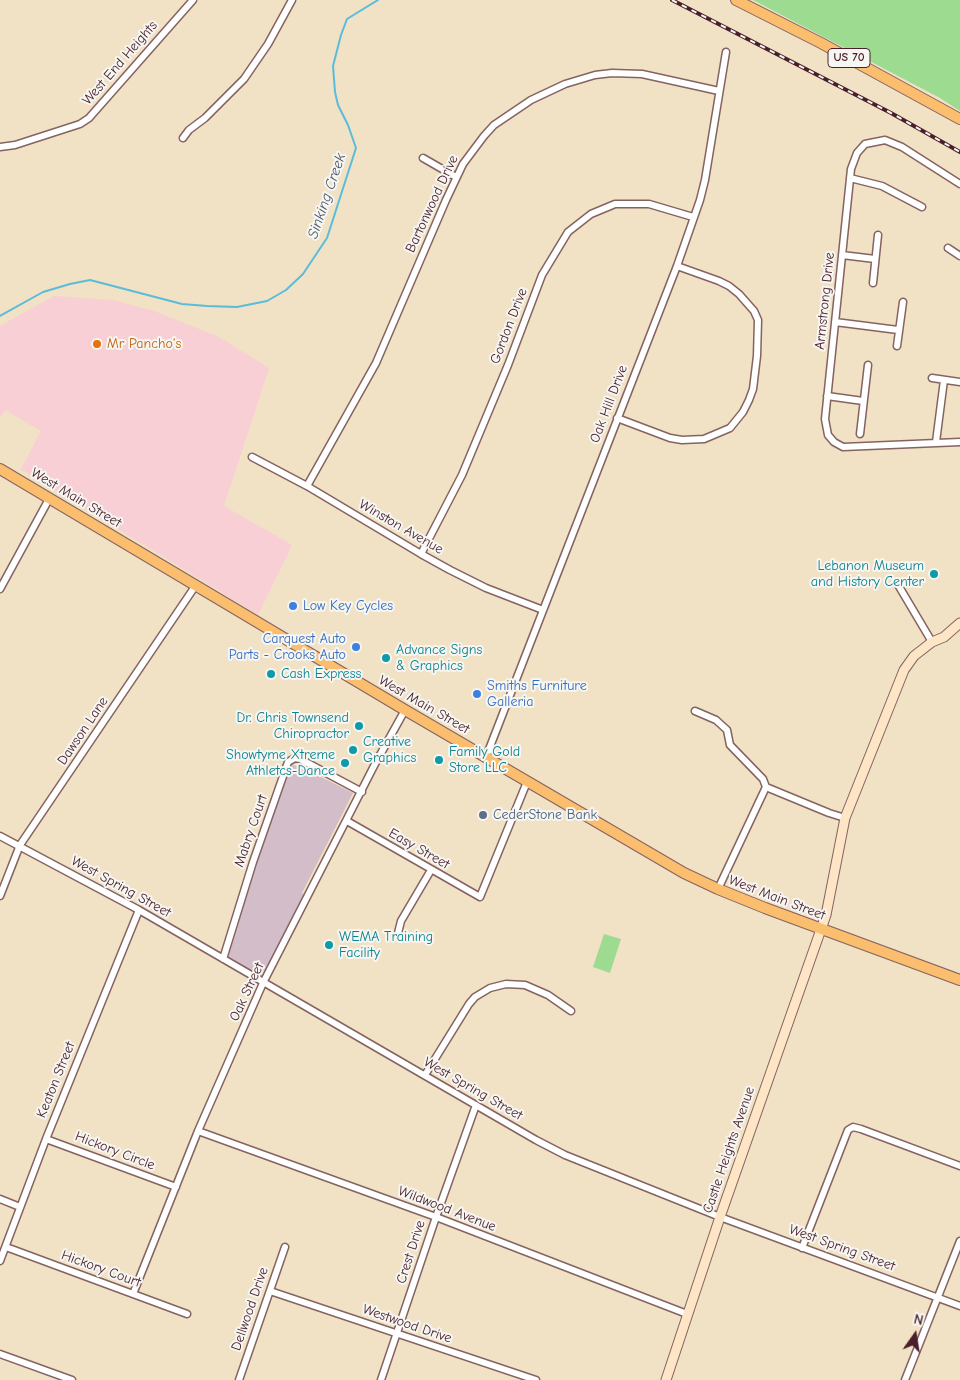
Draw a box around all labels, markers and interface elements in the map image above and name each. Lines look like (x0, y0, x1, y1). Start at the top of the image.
street label: West End Heights (79, 17, 161, 109)
road number: US 70 (828, 48, 870, 68)
water label: Sinking Creek (304, 151, 350, 241)
street label: Bartonwood Drive (402, 153, 462, 255)
street label: Armstrong Drive (812, 251, 838, 351)
street label: Gordon Drive (487, 286, 531, 366)
place label: Mr Pancho's (107, 336, 181, 352)
marker: Mr Pancho's (91, 338, 103, 350)
street label: Oak Hill Drive (586, 363, 632, 445)
street label: West Main Street (28, 464, 124, 532)
street label: Winston Avenue (356, 496, 446, 558)
place label: Lebanon Museum and History Center (811, 558, 924, 590)
marker: Lebanon Museum and History Center (928, 568, 940, 580)
place label: Low Key Cycles (303, 598, 393, 614)
marker: Low Key Cycles (287, 600, 299, 612)
place label: Carquest Auto Parts - Crooks Auto (229, 631, 346, 664)
marker: Carquest Auto Parts - Crooks Auto (350, 641, 362, 653)
place label: Advance Signs & Graphics (396, 642, 482, 674)
marker: Advance Signs & Graphics (380, 652, 392, 664)
place label: Cash Express (281, 666, 361, 682)
marker: Cash Express (265, 668, 277, 680)
street label: West Main Street (375, 672, 473, 738)
place label: Smiths Furniture Galleria (487, 678, 587, 710)
marker: Smiths Furniture Galleria (471, 688, 483, 700)
street label: Dawson Lane (54, 694, 112, 768)
place label: Dr. Chris Townsend Chiropractor (237, 710, 349, 742)
marker: Dr. Chris Townsend Chiropractor (353, 720, 365, 732)
place label: Creative Graphics (363, 734, 416, 766)
marker: Creative Graphics (347, 744, 359, 756)
place label: Family Gold Store LLC (449, 744, 520, 776)
place label: Showtyme Xtreme Athletcs-Dance (226, 747, 335, 780)
marker: Family Gold Store LLC (433, 754, 445, 766)
marker: Showtyme Xtreme Athletcs-Dance (339, 757, 351, 769)
street label: Mabry Court (231, 792, 271, 870)
place label: CederStone Bank (493, 807, 597, 823)
marker: CederStone Bank (477, 809, 489, 821)
street label: Easy Street (386, 825, 452, 873)
street label: West Spring Street (68, 853, 174, 921)
street label: West Main Street (726, 872, 828, 924)
place label: WEMA Training Facility (339, 929, 433, 962)
marker: WEMA Training Facility (323, 939, 335, 951)
street label: Oak Street (226, 960, 268, 1024)
street label: Keaton Street (33, 1040, 79, 1120)
street label: West Spring Street (421, 1054, 525, 1124)
street label: Castle Heights Avenue (699, 1084, 759, 1216)
street label: Hickory Circle (73, 1128, 157, 1174)
street label: Wildwood Avenue (396, 1183, 498, 1235)
street label: Crest Drive (393, 1218, 429, 1286)
street label: West Spring Street (787, 1221, 897, 1275)
street label: Hickory Court (59, 1247, 143, 1291)
street label: Dellwood Drive (228, 1265, 272, 1353)
street label: Westwood Drive (360, 1301, 454, 1347)
north arrow (890, 1310, 940, 1360)
text: N (912, 1311, 925, 1329)

